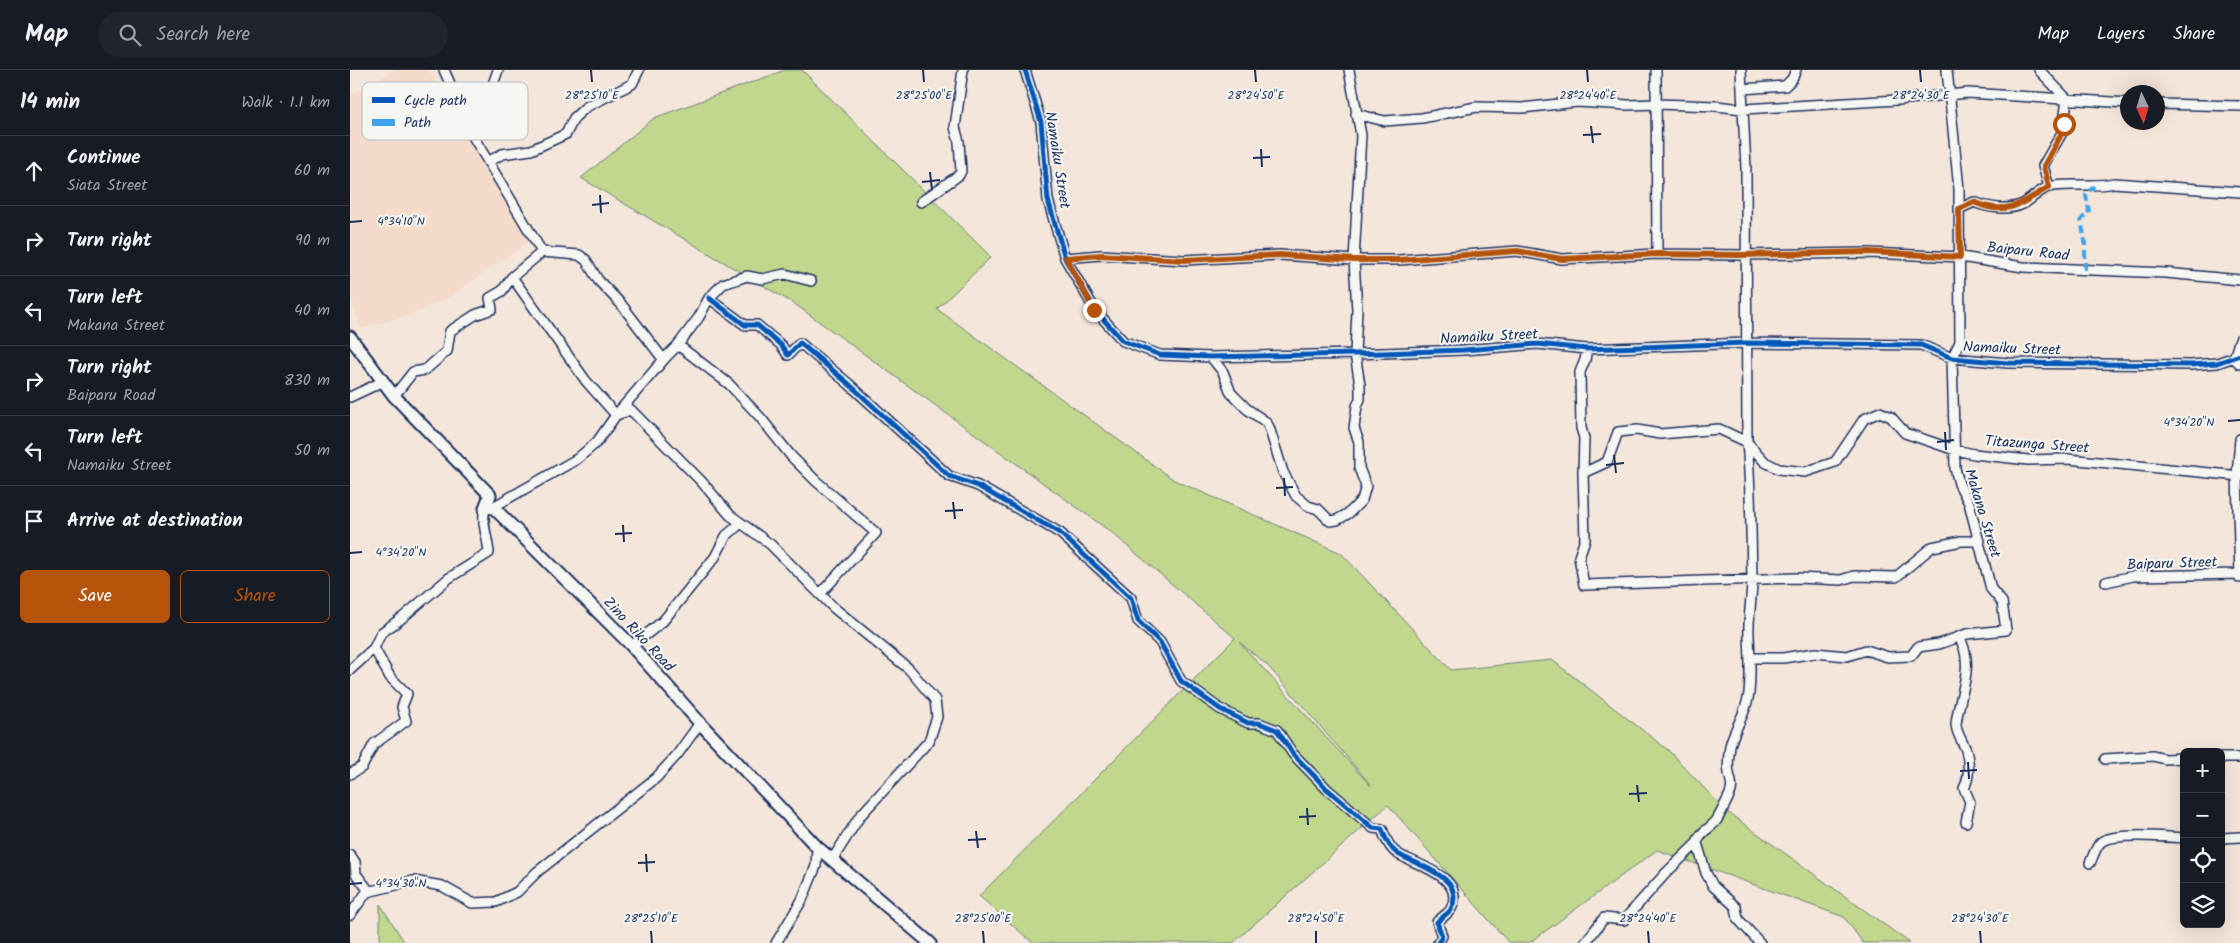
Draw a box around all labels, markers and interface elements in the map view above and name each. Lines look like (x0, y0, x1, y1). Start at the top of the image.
search box (98, 12, 448, 57)
text: Map (25, 15, 68, 54)
text: Search here (156, 20, 250, 50)
text: Map (2038, 20, 2069, 49)
text: Layers (2097, 20, 2145, 49)
text: Share (2173, 20, 2215, 49)
icon: search (116, 21, 144, 49)
legend (362, 82, 528, 140)
north arrow (2120, 85, 2165, 130)
text: 14 min (20, 86, 80, 119)
text: 28°25'10"E (565, 86, 620, 105)
text: 28°25'00"E (896, 86, 953, 105)
text: 28°24'50"E (1227, 86, 1285, 105)
text: 28°24'40"E (1559, 86, 1618, 105)
text: 28°24'30"E (1892, 86, 1951, 105)
text: Walk · 1.1 km (241, 90, 330, 115)
text: Cycle path (404, 90, 467, 112)
street label: Namaiku Street (1037, 110, 1077, 211)
text: Path (404, 112, 431, 134)
route start (2053, 113, 2076, 136)
text: Continue (67, 143, 140, 173)
icon: ahead (20, 157, 48, 185)
text: 60 m (294, 158, 330, 183)
text: Siata Street (67, 173, 148, 198)
text: 4°34'10"N (377, 212, 425, 231)
text: Turn right (67, 226, 152, 256)
icon: right (20, 227, 48, 255)
text: 90 m (295, 228, 330, 253)
street label: Baiparu Road (1986, 236, 2071, 268)
text: Turn left (67, 283, 142, 313)
icon: left (20, 297, 48, 325)
text: 40 m (294, 298, 330, 323)
route end (1083, 299, 1106, 322)
text: Makana Street (67, 313, 165, 338)
street label: Namaiku Street (1439, 322, 1539, 352)
street label: Namaiku Street (1963, 335, 2062, 363)
text: Turn right (67, 353, 152, 383)
icon: right (20, 367, 48, 395)
text: 830 m (284, 368, 330, 393)
text: Baiparu Road (67, 383, 155, 408)
text: 4°34'20"N (2164, 413, 2214, 432)
text: Turn left (67, 423, 142, 453)
street label: Titazunga Street (1984, 429, 2090, 461)
icon: left (20, 437, 48, 465)
text: 50 m (294, 438, 330, 463)
text: Namaiku Street (67, 453, 172, 478)
street label: Makana Street (1957, 466, 2007, 561)
text: Arrive at destination (67, 506, 243, 536)
icon: arrive (20, 507, 48, 535)
text: 4°34'20"N (376, 543, 426, 562)
street label: Baiparu Street (2126, 550, 2218, 578)
button: Save (20, 570, 170, 623)
button: Share (180, 570, 330, 623)
street label: Zino Riko Road (597, 591, 680, 678)
map controls (2180, 748, 2225, 928)
button: + (2180, 748, 2225, 793)
button: − (2180, 793, 2225, 838)
button: locate (2180, 838, 2225, 883)
text: 4°34'30"N (376, 874, 426, 893)
button: layers (2180, 883, 2225, 928)
text: 28°25'10"E (624, 909, 679, 928)
text: 28°25'00"E (955, 909, 1012, 928)
text: 28°24'50"E (1287, 909, 1345, 928)
text: 28°24'40"E (1619, 909, 1678, 928)
text: 28°24'30"E (1951, 909, 2010, 928)

